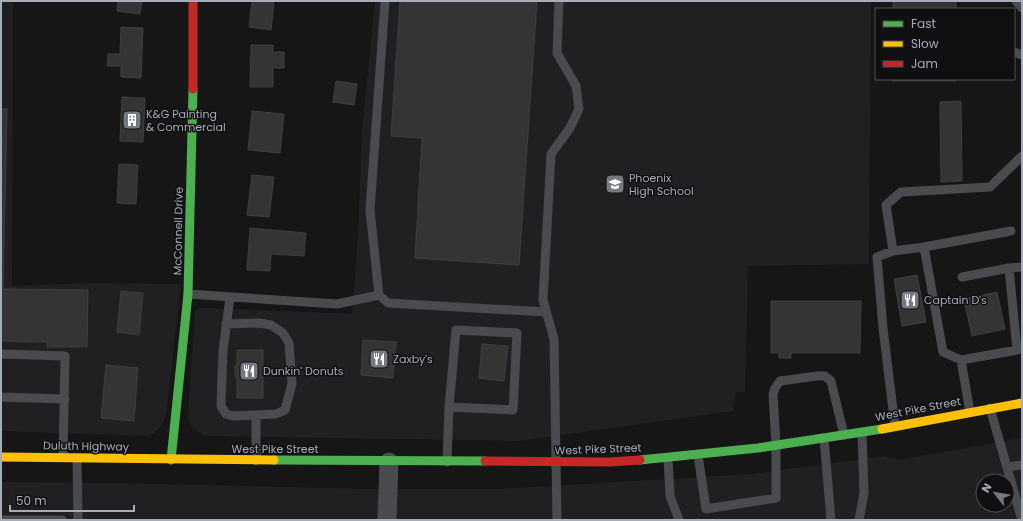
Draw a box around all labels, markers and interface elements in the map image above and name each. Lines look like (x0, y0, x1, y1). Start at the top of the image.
legend (875, 8, 1015, 80)
text: Fast (911, 15, 936, 32)
text: Slow (911, 35, 939, 52)
text: Jam (911, 55, 938, 72)
place label: K&G Painting & Commercial (146, 106, 226, 135)
building icon: K&G Painting & Commercial (121, 109, 143, 131)
place label: Phoenix High School (629, 170, 694, 199)
school or university icon: Phoenix High School (604, 173, 626, 195)
street label: McConnell Drive (169, 186, 187, 275)
restaurant icon: Captain D's (899, 289, 921, 311)
place label: Captain D's (924, 292, 987, 308)
restaurant icon: Zaxby's (368, 348, 390, 370)
place label: Zaxby's (393, 351, 433, 367)
restaurant icon: Dunkin' Donuts (238, 360, 260, 382)
place label: Dunkin' Donuts (263, 363, 344, 379)
street label: West Pike Street (874, 393, 962, 425)
street label: Duluth Highway (43, 437, 130, 455)
street label: West Pike Street (554, 439, 642, 459)
street label: West Pike Street (232, 441, 318, 457)
north arrow (975, 473, 1015, 513)
text: N (977, 480, 995, 496)
scale bar (10, 487, 134, 513)
text: 50 m (16, 492, 47, 509)

